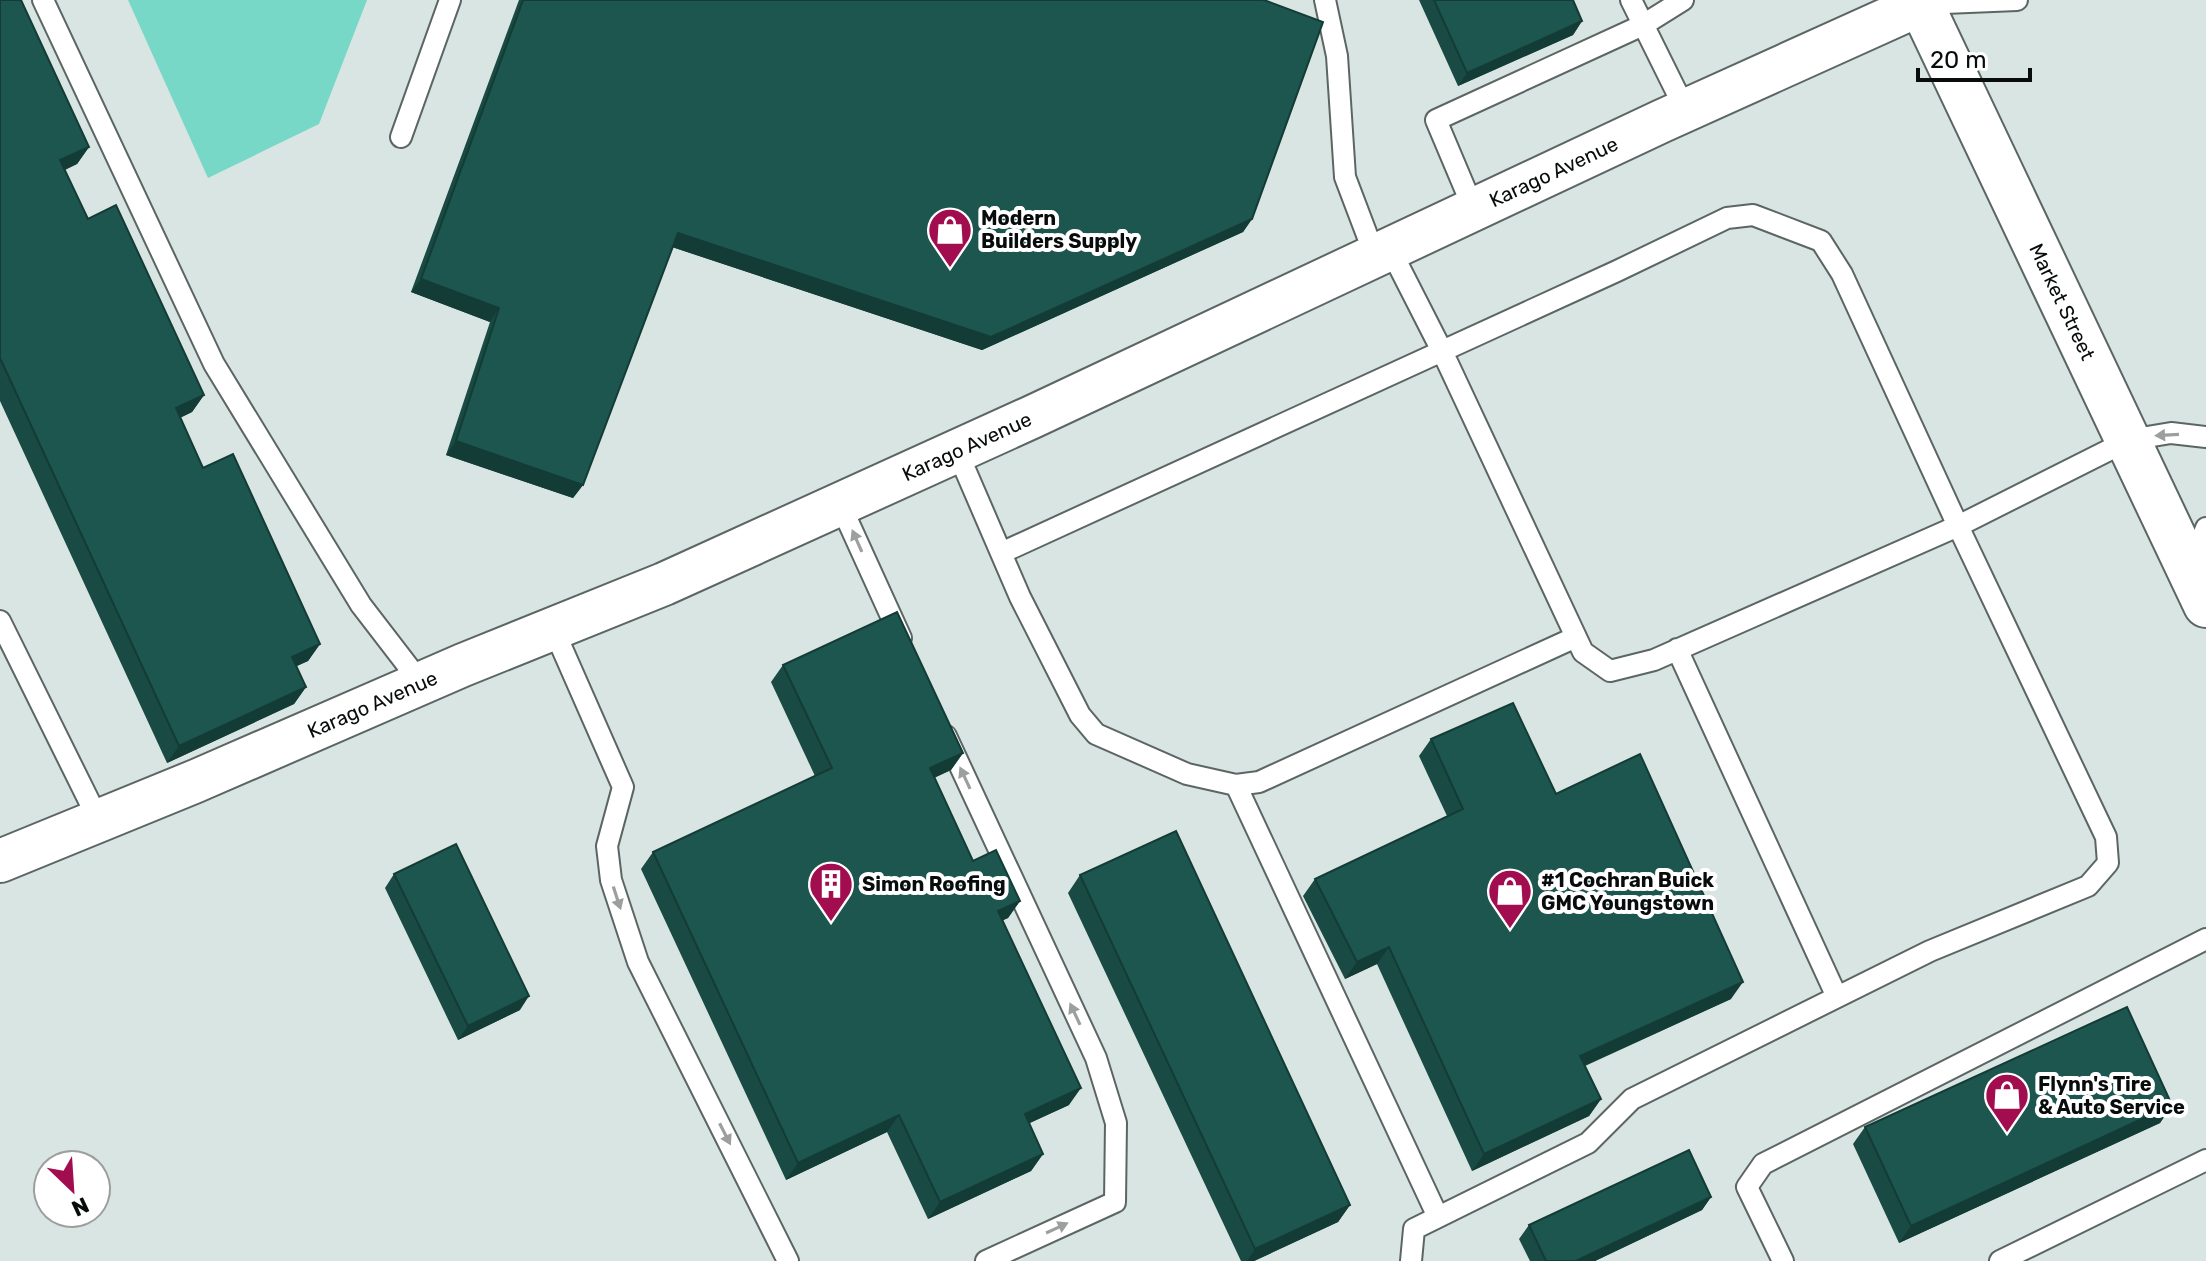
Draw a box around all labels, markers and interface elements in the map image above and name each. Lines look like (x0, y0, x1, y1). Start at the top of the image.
scale bar (1918, 32, 2030, 82)
text: 20 m (1930, 46, 1987, 74)
street label: Karago Avenue (1486, 131, 1622, 212)
shop icon: Modern Builders Supply (926, 206, 974, 269)
place label: Modern Builders Supply (981, 206, 1137, 253)
street label: Market Street (2024, 240, 2100, 364)
street label: Karago Avenue (898, 407, 1035, 486)
one-way arrow (2154, 429, 2179, 442)
one-way arrow (851, 530, 864, 553)
street label: Karago Avenue (304, 666, 441, 743)
one-way arrow (959, 766, 972, 789)
building icon: Simon Roofing (807, 860, 855, 923)
shop icon: #1 Cochran Buick GMC Youngstown (1486, 867, 1534, 930)
place label: #1 Cochran Buick GMC Youngstown (1541, 868, 1714, 915)
place label: Simon Roofing (862, 872, 1006, 896)
one-way arrow (611, 886, 624, 910)
one-way arrow (1068, 1002, 1082, 1025)
shop icon: Flynn's Tire & Auto Service (1983, 1071, 2031, 1134)
place label: Flynn's Tire & Auto Service (2038, 1072, 2185, 1119)
one-way arrow (718, 1123, 731, 1146)
north arrow (32, 1149, 112, 1229)
text: N (67, 1191, 93, 1222)
one-way arrow (1045, 1222, 1069, 1235)

